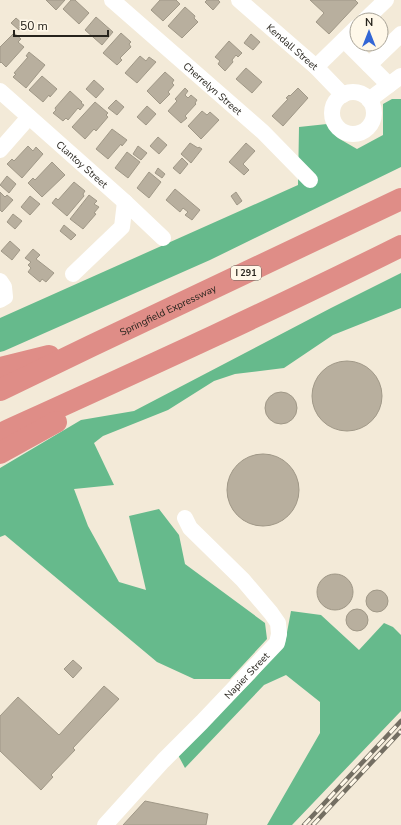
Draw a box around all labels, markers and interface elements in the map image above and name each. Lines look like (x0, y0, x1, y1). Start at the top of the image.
scale bar (14, 12, 108, 38)
north arrow (349, 12, 389, 52)
text: N (365, 15, 373, 30)
text: 50 m (20, 18, 48, 34)
street label: Kendall Street (263, 21, 321, 74)
street label: Cherrelyn Street (180, 59, 245, 119)
street label: Clantoy Street (53, 138, 111, 192)
road number: I 291 (231, 266, 261, 280)
street label: Springfield Expressway (117, 281, 220, 340)
street label: Napier Street (221, 649, 273, 702)

